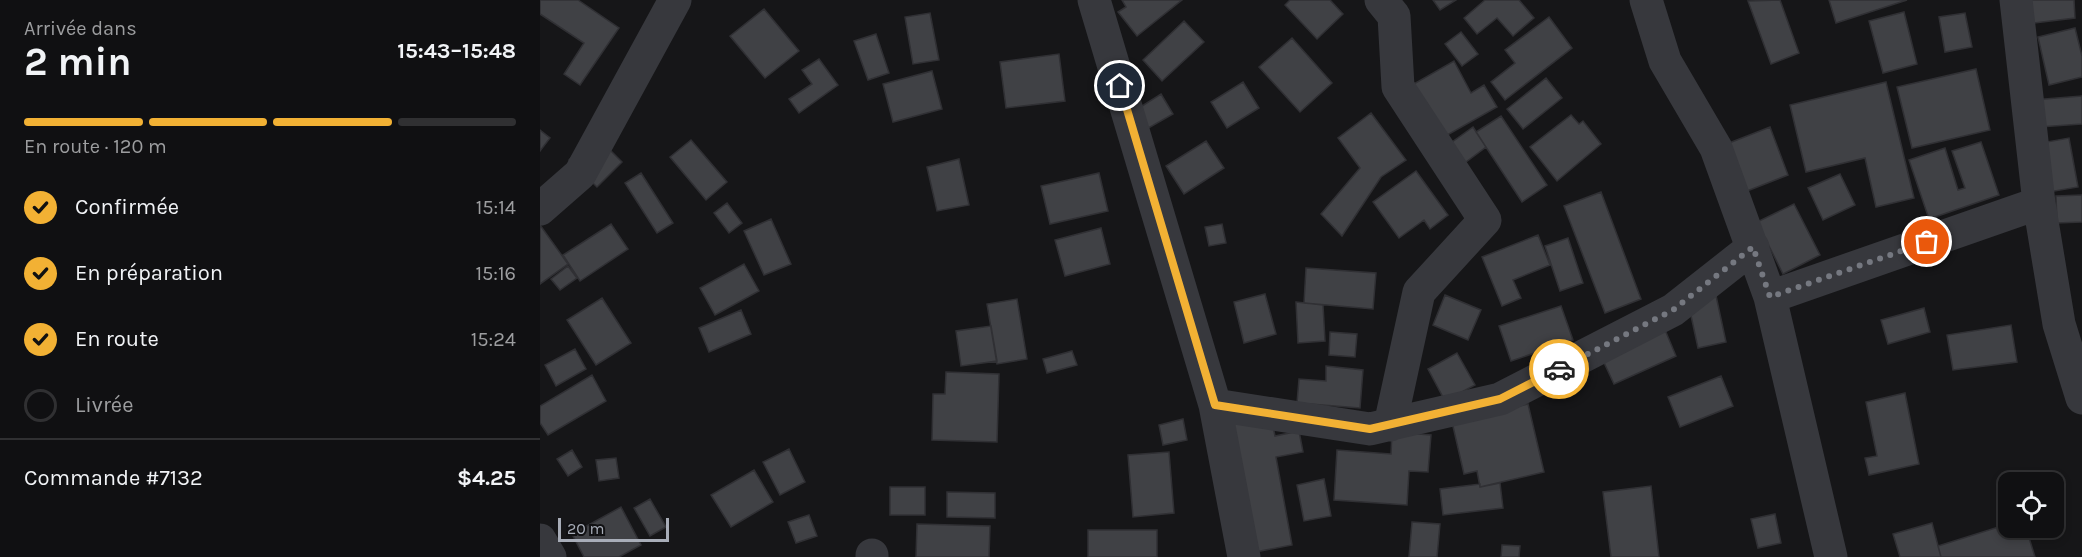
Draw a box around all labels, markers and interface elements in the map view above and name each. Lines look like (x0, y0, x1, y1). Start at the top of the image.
text: Arrivée dans (24, 17, 137, 40)
text: 15:43–15:48 (397, 38, 516, 64)
text: 2 min (24, 39, 132, 85)
pin (1094, 60, 1145, 111)
icon: home (1103, 69, 1136, 102)
text: En route · 120 m (24, 135, 167, 158)
icon: check (24, 191, 57, 224)
text: Confirmée (75, 194, 179, 220)
text: 15:14 (476, 196, 516, 219)
pin (1901, 216, 1952, 267)
icon: bag (1910, 225, 1943, 258)
icon: check (24, 257, 57, 290)
text: En préparation (75, 260, 223, 286)
text: 15:16 (475, 262, 516, 285)
icon: check (24, 323, 57, 356)
text: En route (75, 326, 159, 352)
text: 15:24 (471, 328, 516, 351)
courier (1529, 339, 1589, 399)
icon: car (1543, 353, 1576, 386)
text: Livrée (75, 392, 133, 418)
text: Commande #7132 (24, 465, 203, 491)
text: $4.25 (457, 465, 516, 491)
map controls (1998, 472, 2064, 538)
button: locate (1998, 472, 2064, 538)
scale bar (558, 515, 669, 542)
text: 20 m (567, 519, 605, 538)

